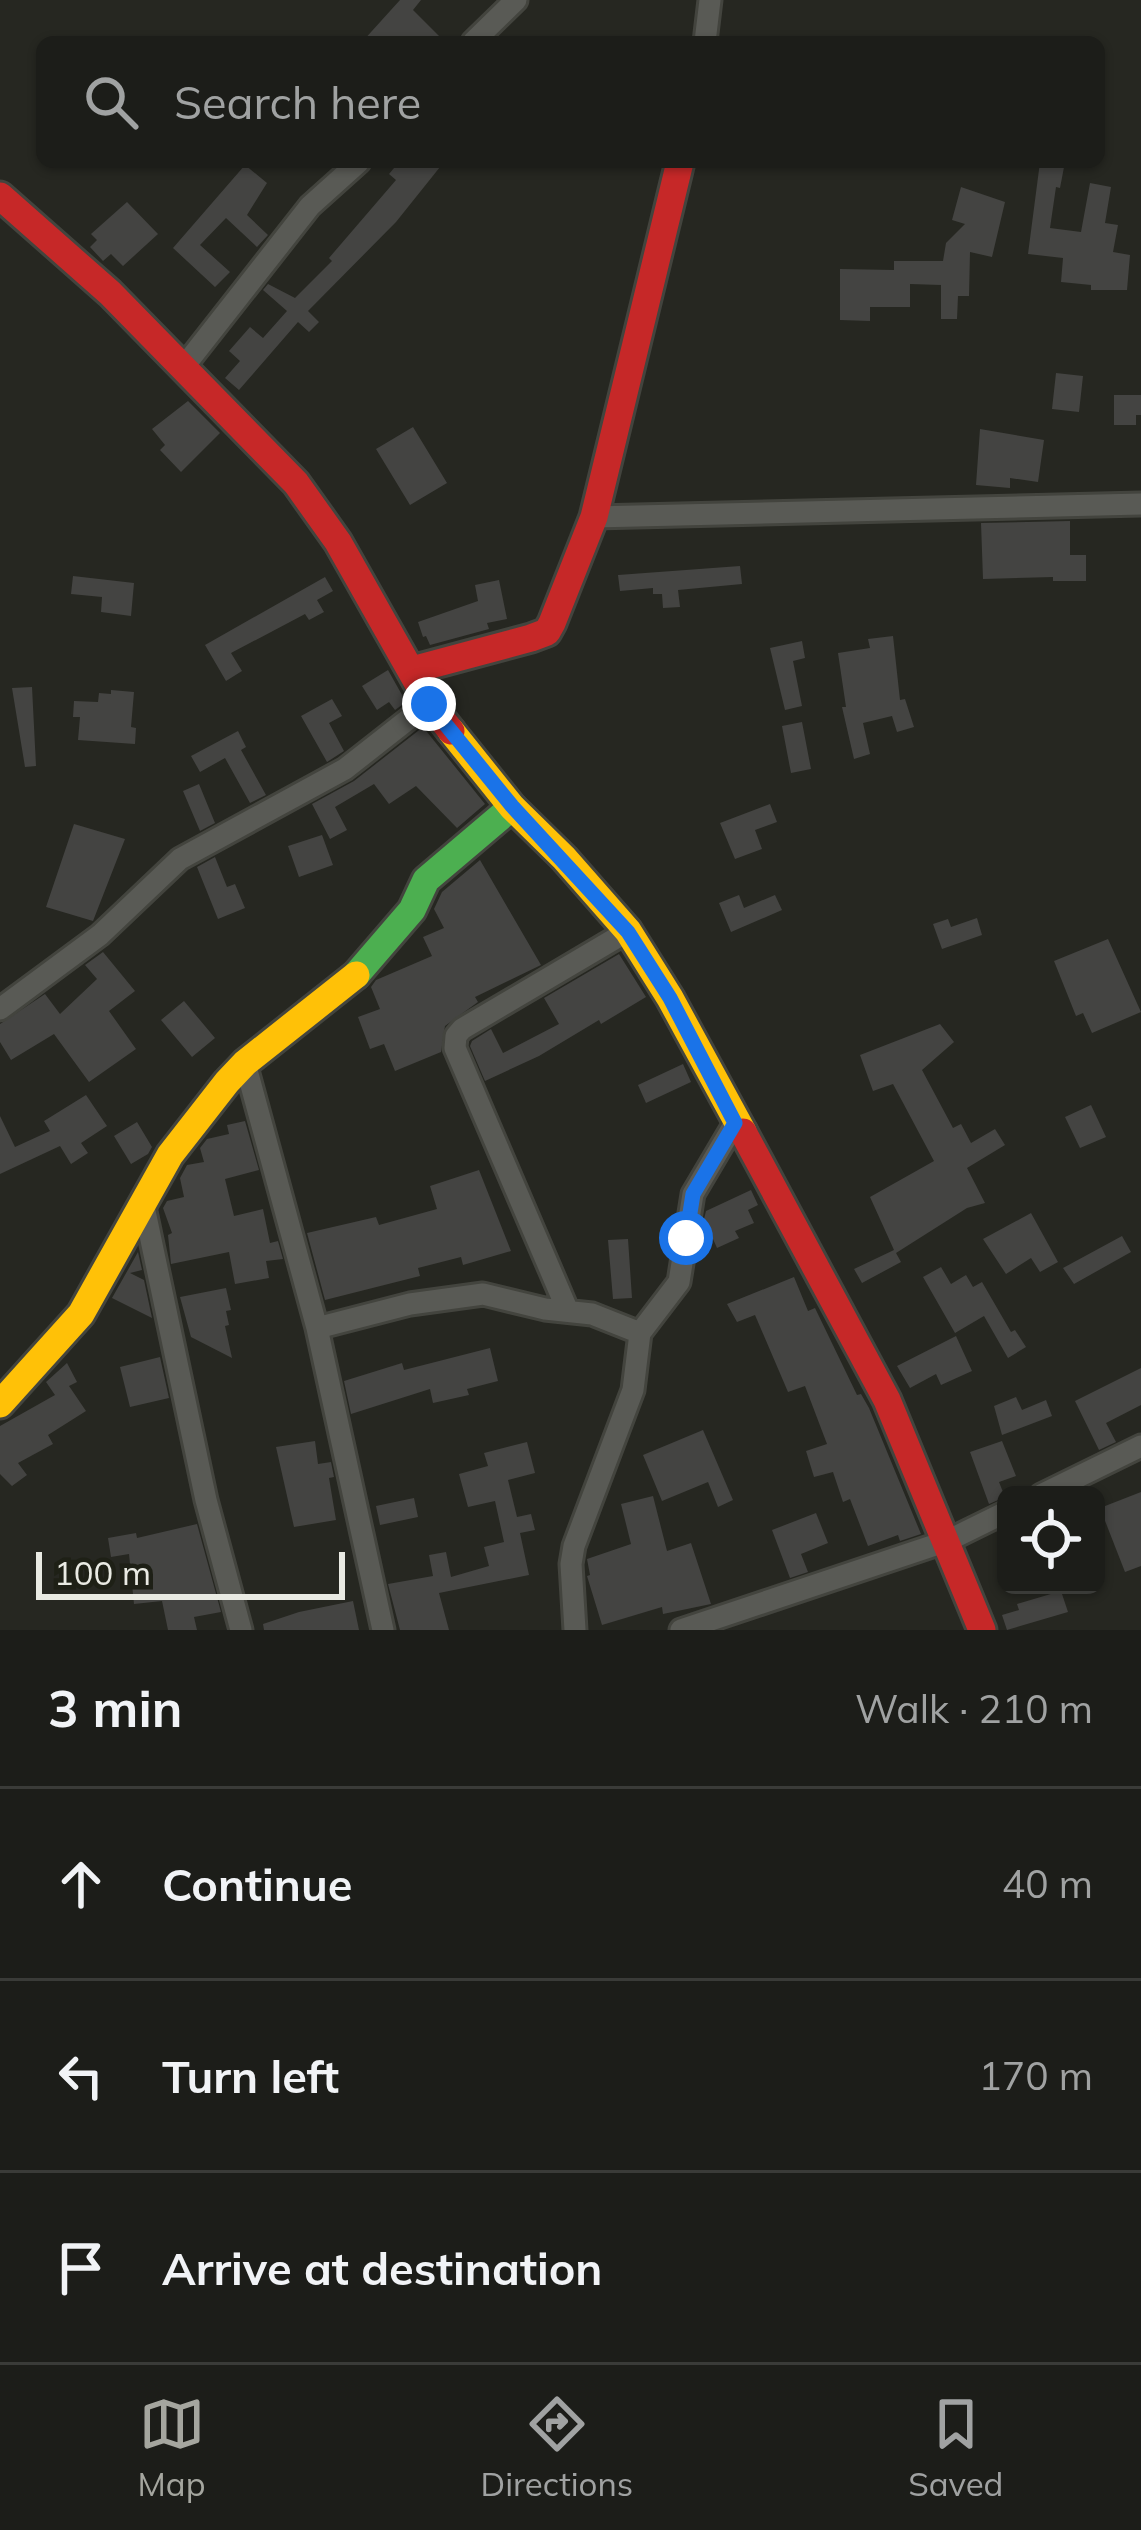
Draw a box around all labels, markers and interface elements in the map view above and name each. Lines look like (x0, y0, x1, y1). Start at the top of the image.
search box (36, 36, 1105, 168)
icon: search (78, 69, 144, 135)
text: Search here (174, 74, 421, 130)
route end (402, 677, 456, 731)
route start (659, 1211, 713, 1265)
map controls (997, 1486, 1105, 1594)
button: locate (997, 1486, 1105, 1594)
scale bar (36, 1546, 345, 1599)
text: 100 m (54, 1552, 151, 1593)
text: 3 min (48, 1676, 183, 1740)
text: Walk · 210 m (855, 1684, 1093, 1733)
icon: ahead (48, 1851, 114, 1917)
text: Continue (162, 1856, 352, 1912)
text: 40 m (1002, 1859, 1093, 1908)
icon: left (48, 2043, 114, 2109)
text: Turn left (162, 2048, 339, 2104)
text: 170 m (978, 2051, 1093, 2100)
icon: arrive (48, 2235, 114, 2301)
text: Arrive at destination (162, 2240, 602, 2296)
tab: Map (138, 2391, 205, 2504)
tab: Directions (481, 2391, 633, 2504)
tab: Saved (908, 2391, 1003, 2504)

